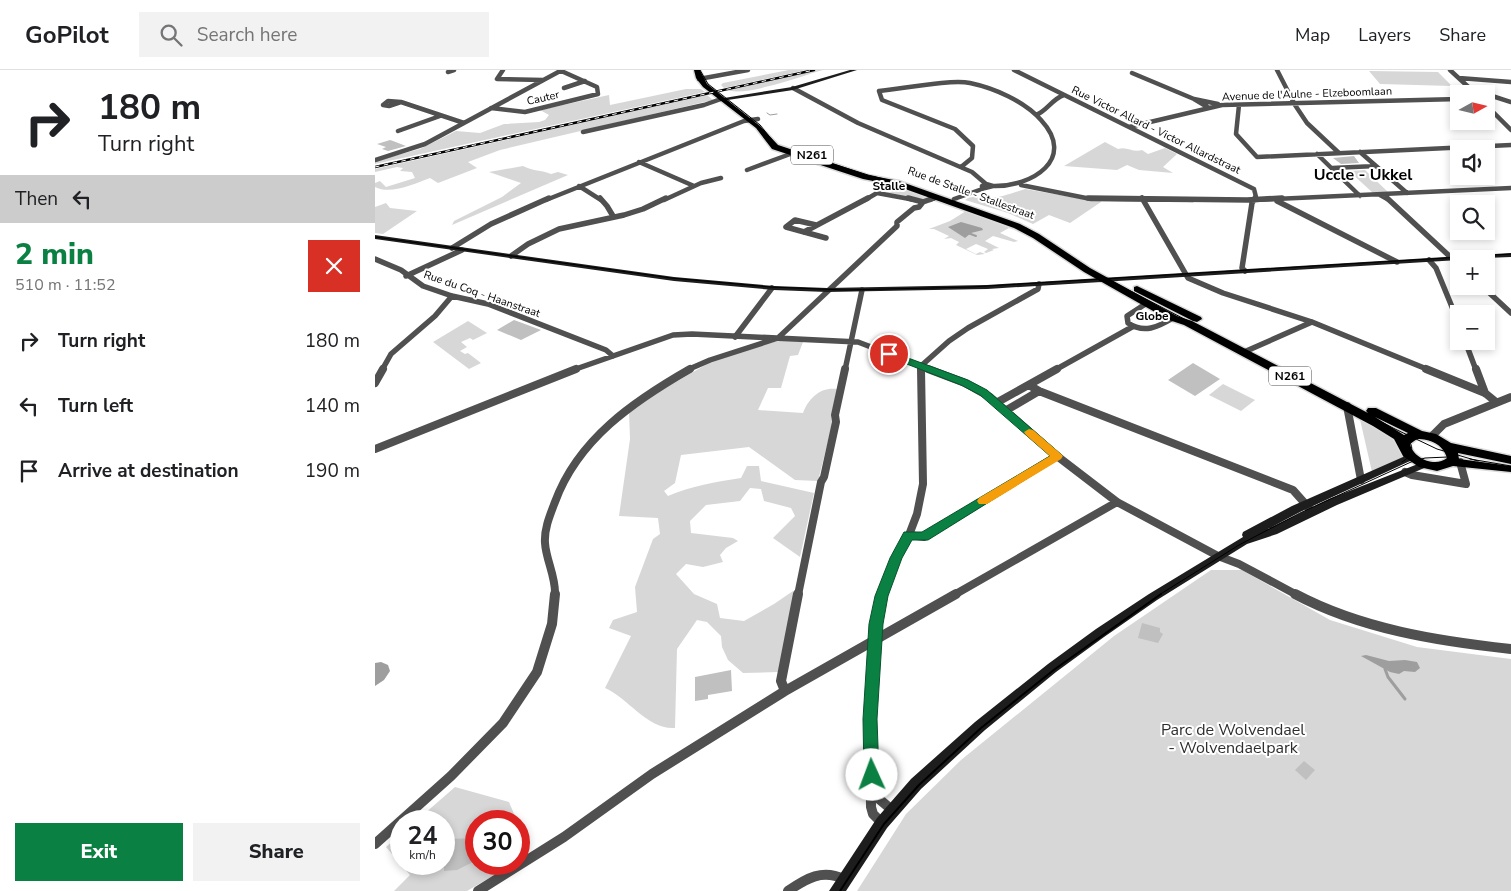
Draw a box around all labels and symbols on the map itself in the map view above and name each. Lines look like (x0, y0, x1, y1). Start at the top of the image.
street label: Rue Victor Allard - Victor Allardstraat (1069, 82, 1243, 178)
street label: Avenue de l'Aulne - Elzeboomlaan (1222, 84, 1392, 104)
north arrow (1450, 85, 1495, 130)
street label: Cauter (525, 87, 561, 109)
road number: N261 (791, 146, 833, 164)
street label: Rue de Stalle - Stallestraat (906, 163, 1036, 223)
district label: Uccle - Ukkel (1314, 164, 1412, 186)
district label: Stalle (873, 178, 906, 194)
street label: Rue du Coq - Haanstraat (422, 267, 542, 321)
district label: Globe (1135, 308, 1169, 324)
pin (868, 333, 910, 375)
road number: N261 (1269, 366, 1311, 386)
park label: Parc de Wolvendael - Wolvendaelpark (1161, 719, 1305, 759)
position arrow (845, 748, 897, 800)
speed limit sign: 30 (465, 810, 530, 875)

